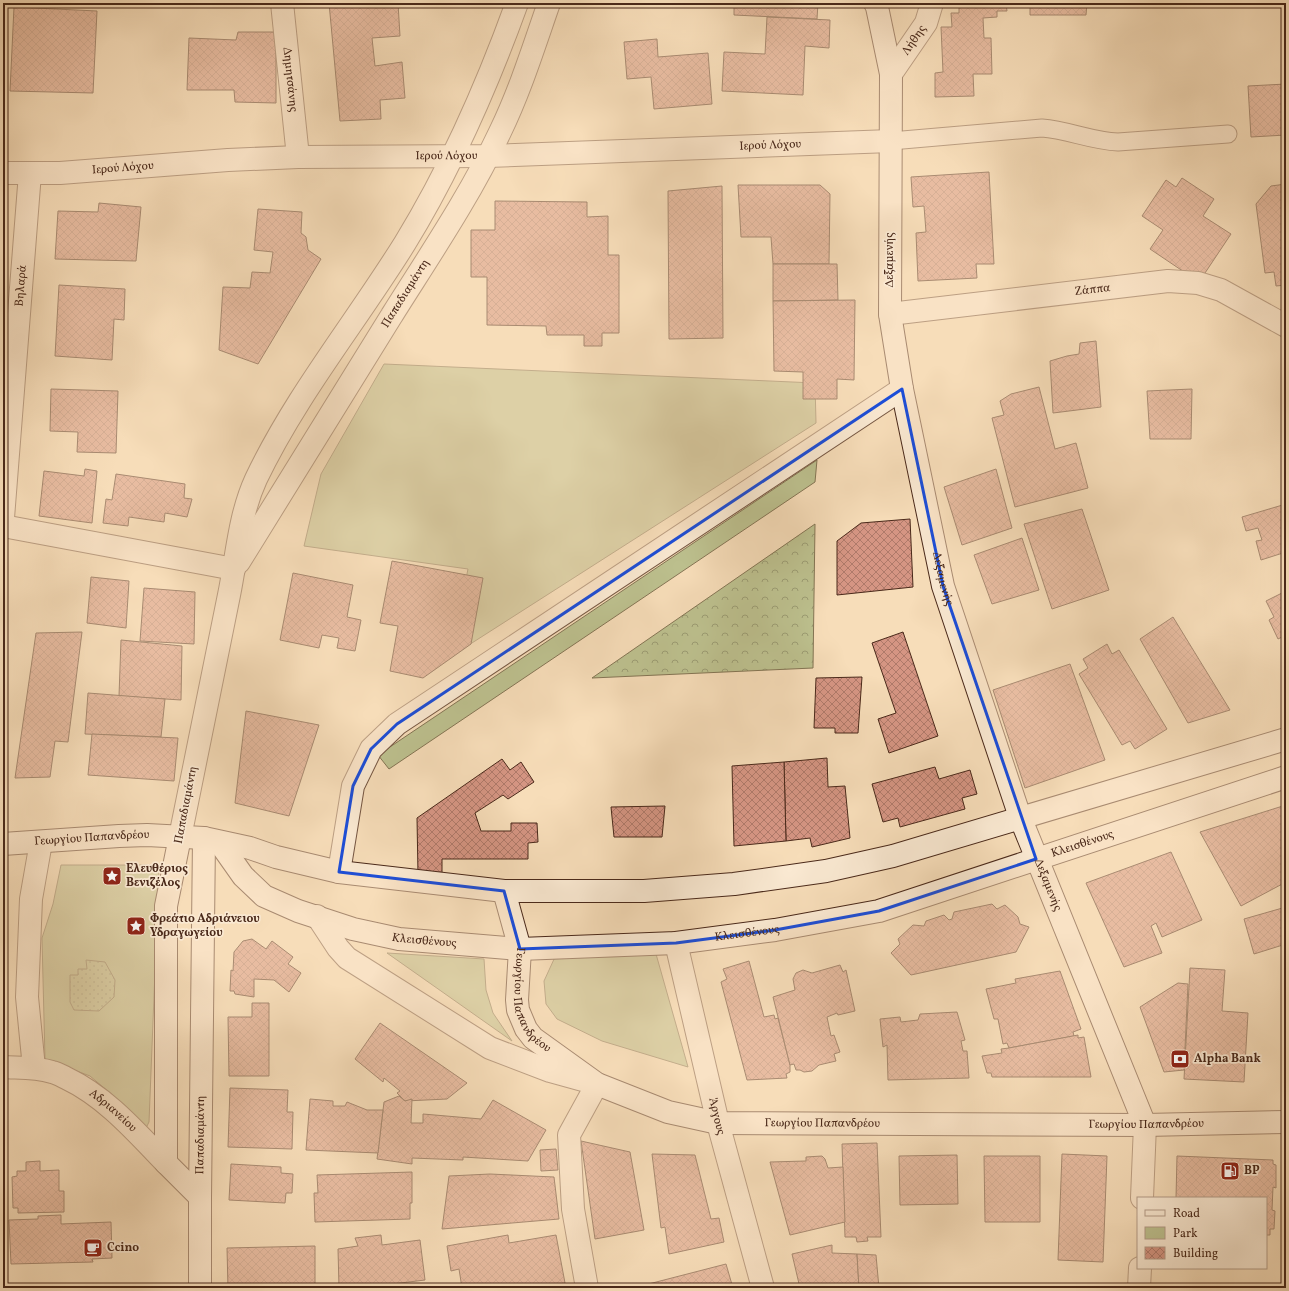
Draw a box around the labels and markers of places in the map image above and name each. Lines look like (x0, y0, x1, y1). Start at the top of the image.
place label: Ελευθέριος Βενιζέλος (126, 861, 188, 891)
place icon: Ελευθέριος Βενιζέλος (101, 865, 123, 887)
place label: Φρεάτιο Αδριάνειου Υδραγωγείου (150, 911, 260, 941)
place icon: Φρεάτιο Αδριάνειου Υδραγωγείου (125, 915, 147, 937)
bank icon: Alpha Bank (1169, 1048, 1191, 1070)
place label: Alpha Bank (1194, 1051, 1261, 1067)
fuel station icon: BP (1219, 1160, 1241, 1182)
place label: BP (1244, 1163, 1260, 1179)
cafe icon: Ccino (82, 1237, 104, 1259)
place label: Ccino (107, 1240, 139, 1256)

